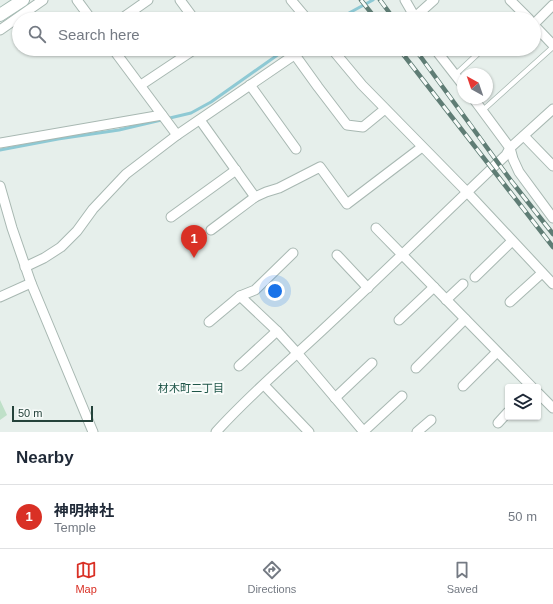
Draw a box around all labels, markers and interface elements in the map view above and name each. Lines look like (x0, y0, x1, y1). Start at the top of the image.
search box (12, 12, 541, 56)
icon: search (26, 23, 48, 45)
text: Search here (58, 26, 140, 43)
north arrow (457, 68, 493, 104)
pin: 1 (181, 225, 207, 258)
your location (265, 281, 285, 301)
district label: 材木町二丁目 (158, 382, 224, 394)
map controls (505, 384, 541, 420)
button: layers (505, 384, 541, 420)
scale bar (12, 404, 93, 423)
text: 50 m (18, 407, 42, 419)
text: Nearby (16, 448, 74, 467)
text: 神明神社 (54, 502, 114, 519)
text: 1 (25, 509, 33, 524)
text: 50 m (508, 509, 537, 524)
text: Temple (54, 520, 96, 535)
tab: Map (75, 559, 97, 595)
tab: Directions (247, 559, 296, 595)
tab: Saved (447, 559, 478, 595)

